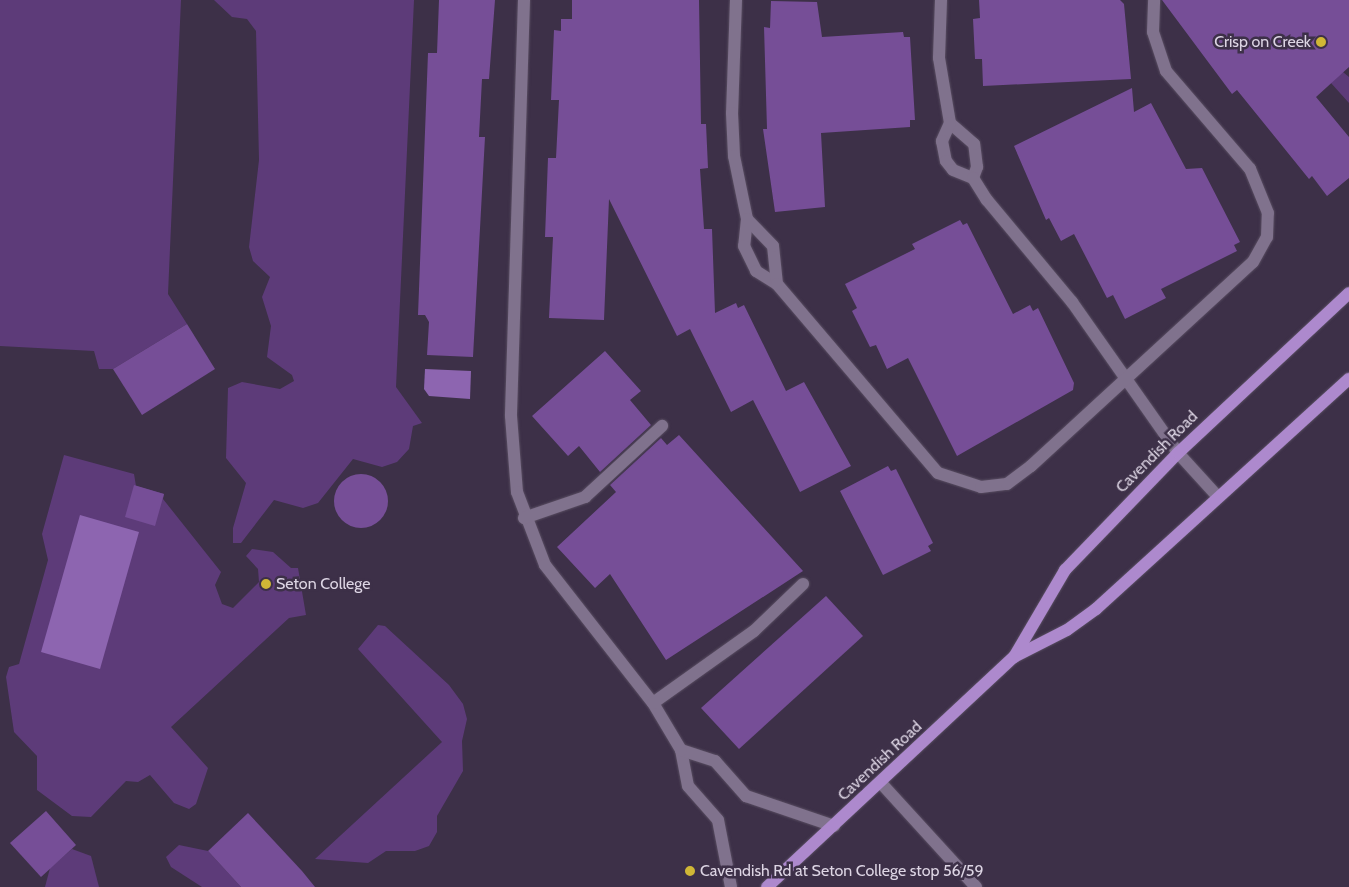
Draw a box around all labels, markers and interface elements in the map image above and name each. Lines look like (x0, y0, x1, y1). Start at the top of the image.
place label: Crisp on Creek (1214, 32, 1311, 52)
marker: Crisp on Creek (1315, 36, 1327, 48)
street label: Cavendish Road (1112, 407, 1202, 497)
place label: Seton College (276, 574, 370, 594)
marker: Seton College (260, 578, 272, 590)
street label: Cavendish Road (834, 717, 926, 805)
place label: Cavendish Rd at Seton College stop 56/59 (700, 861, 984, 881)
marker: Cavendish Rd at Seton College stop 56/59 (684, 865, 696, 877)

